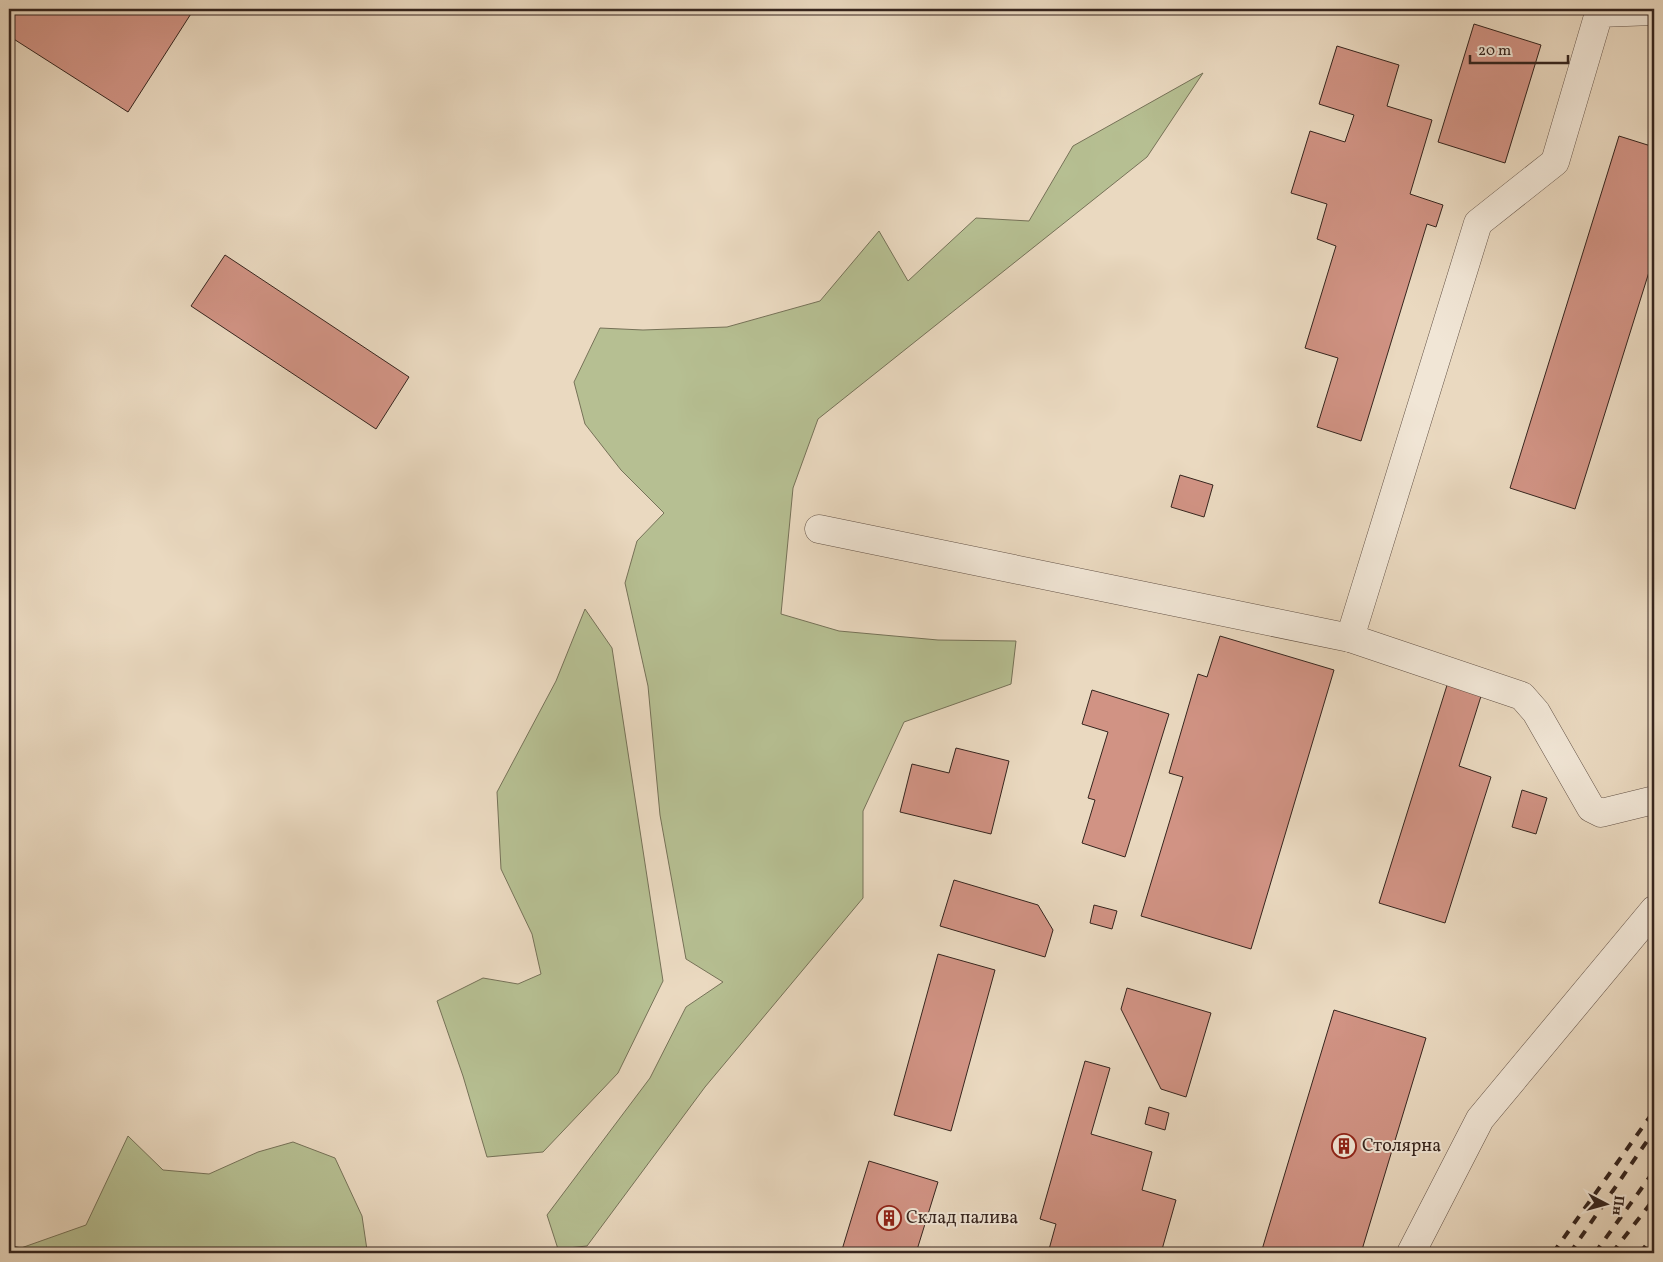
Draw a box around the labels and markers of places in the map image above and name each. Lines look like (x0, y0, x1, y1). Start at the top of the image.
building icon: Столярна (1331, 1133, 1357, 1159)
place label: Столярна (1362, 1134, 1441, 1159)
building icon: Склад палива (876, 1205, 902, 1231)
place label: Склад палива (906, 1206, 1018, 1231)

